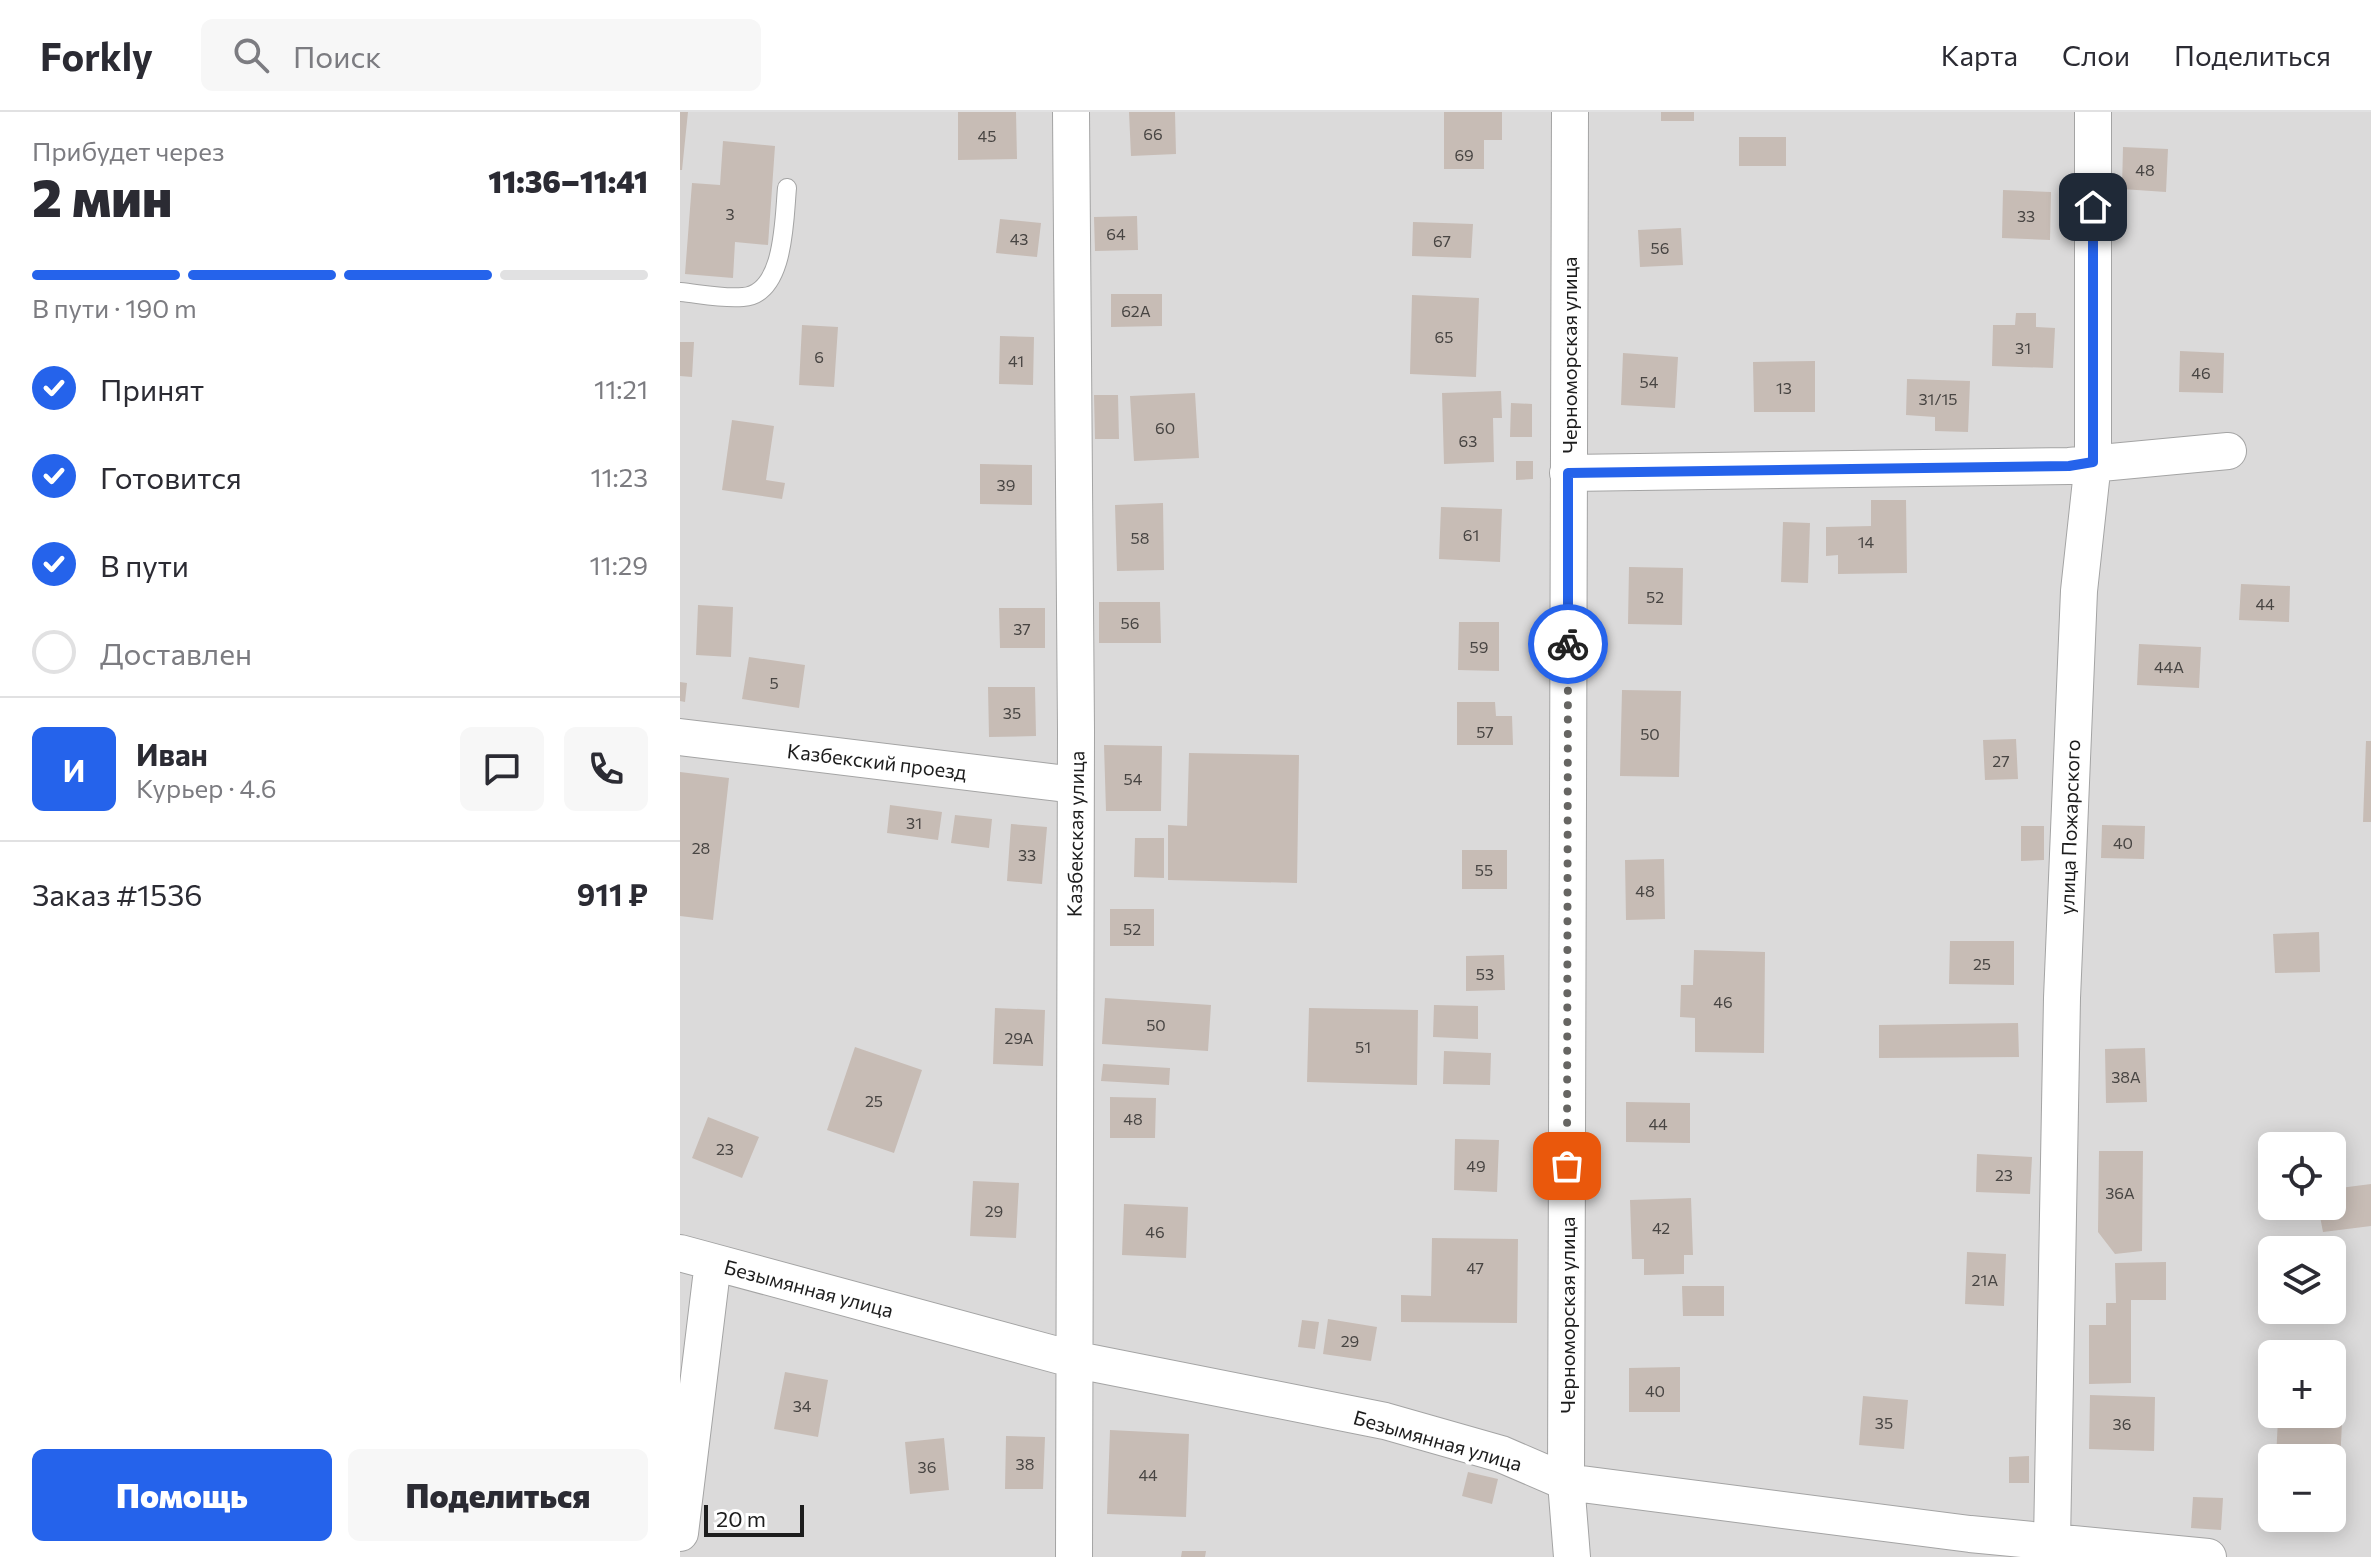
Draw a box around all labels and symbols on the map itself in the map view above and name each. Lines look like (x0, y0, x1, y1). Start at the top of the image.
house number: 66 (1143, 124, 1163, 143)
house number: 45 (978, 126, 996, 145)
house number: 69 (1454, 145, 1474, 164)
house number: 48 (2135, 160, 2155, 179)
pin (2059, 173, 2127, 241)
house number: 3 (725, 204, 735, 223)
house number: 33 (2017, 206, 2035, 225)
house number: 64 (1106, 224, 1126, 243)
house number: 43 (1010, 229, 1028, 248)
house number: 67 (1433, 231, 1451, 250)
house number: 56 (1651, 238, 1669, 257)
street label: Черноморская улица (1557, 257, 1581, 453)
house number: 62А (1121, 301, 1151, 320)
house number: 65 (1435, 327, 1453, 346)
house number: 31 (2015, 338, 2031, 357)
house number: 6 (814, 347, 824, 366)
house number: 41 (1008, 351, 1024, 370)
house number: 46 (2191, 363, 2211, 382)
house number: 54 (1640, 372, 1659, 391)
house number: 13 (1776, 378, 1792, 397)
house number: 31/15 (1918, 389, 1958, 408)
house number: 60 (1155, 418, 1175, 437)
house number: 63 (1459, 431, 1477, 450)
house number: 39 (997, 475, 1015, 494)
house number: 61 (1463, 525, 1479, 544)
house number: 58 (1131, 528, 1149, 547)
house number: 14 (1858, 532, 1875, 551)
house number: 52 (1646, 587, 1664, 606)
house number: 44 (2255, 594, 2275, 613)
courier (1528, 604, 1608, 684)
house number: 56 (1121, 613, 1139, 632)
house number: 37 (1013, 619, 1031, 638)
house number: 59 (1470, 637, 1488, 656)
house number: 44А (2154, 657, 2184, 676)
house number: 5 (769, 673, 779, 692)
house number: 35 (1003, 703, 1021, 722)
house number: 57 (1476, 722, 1494, 741)
house number: 50 (1640, 724, 1660, 743)
street label: Казбекский проезд (786, 738, 968, 784)
street label: улица Пожарского (2054, 739, 2084, 915)
street label: Казбекская улица (1062, 751, 1088, 917)
house number: 27 (1992, 751, 2010, 770)
house number: 54 (1124, 769, 1143, 788)
house number: 31 (906, 813, 922, 832)
house number: 40 (2113, 833, 2133, 852)
house number: 28 (692, 838, 710, 857)
house number: 33 (1018, 845, 1036, 864)
house number: 55 (1475, 860, 1493, 879)
house number: 48 (1635, 881, 1655, 900)
house number: 52 (1123, 919, 1141, 938)
house number: 25 (1973, 954, 1991, 973)
house number: 53 (1476, 964, 1494, 983)
house number: 46 (1713, 992, 1733, 1011)
house number: 50 (1146, 1015, 1166, 1034)
house number: 29А (1004, 1028, 1034, 1047)
house number: 51 (1355, 1037, 1371, 1056)
house number: 38А (2111, 1067, 2141, 1086)
house number: 25 (865, 1091, 883, 1110)
house number: 48 (1123, 1109, 1143, 1128)
house number: 44 (1648, 1114, 1668, 1133)
pin (1533, 1132, 1601, 1200)
house number: 23 (716, 1139, 734, 1158)
house number: 49 (1466, 1156, 1486, 1175)
house number: 23 (1995, 1165, 2013, 1184)
house number: 36А (2105, 1183, 2135, 1202)
house number: 29 (985, 1201, 1003, 1220)
street label: Черноморская улица (1555, 1217, 1579, 1413)
house number: 42 (1652, 1218, 1670, 1237)
house number: 46 (1145, 1222, 1165, 1241)
street label: Безымянная улица (722, 1254, 896, 1322)
house number: 47 (1466, 1258, 1484, 1277)
house number: 21А (1972, 1270, 1998, 1289)
house number: 29 (1341, 1331, 1359, 1350)
house number: 40 (1645, 1381, 1665, 1400)
house number: 34 (793, 1396, 812, 1415)
street label: Безымянная улица (1351, 1404, 1525, 1476)
house number: 35 (1875, 1413, 1893, 1432)
house number: 36 (2113, 1414, 2131, 1433)
house number: 38 (1016, 1454, 1034, 1473)
house number: 36 (918, 1457, 936, 1476)
house number: 44 (1138, 1465, 1158, 1484)
scale bar (704, 1501, 804, 1537)

